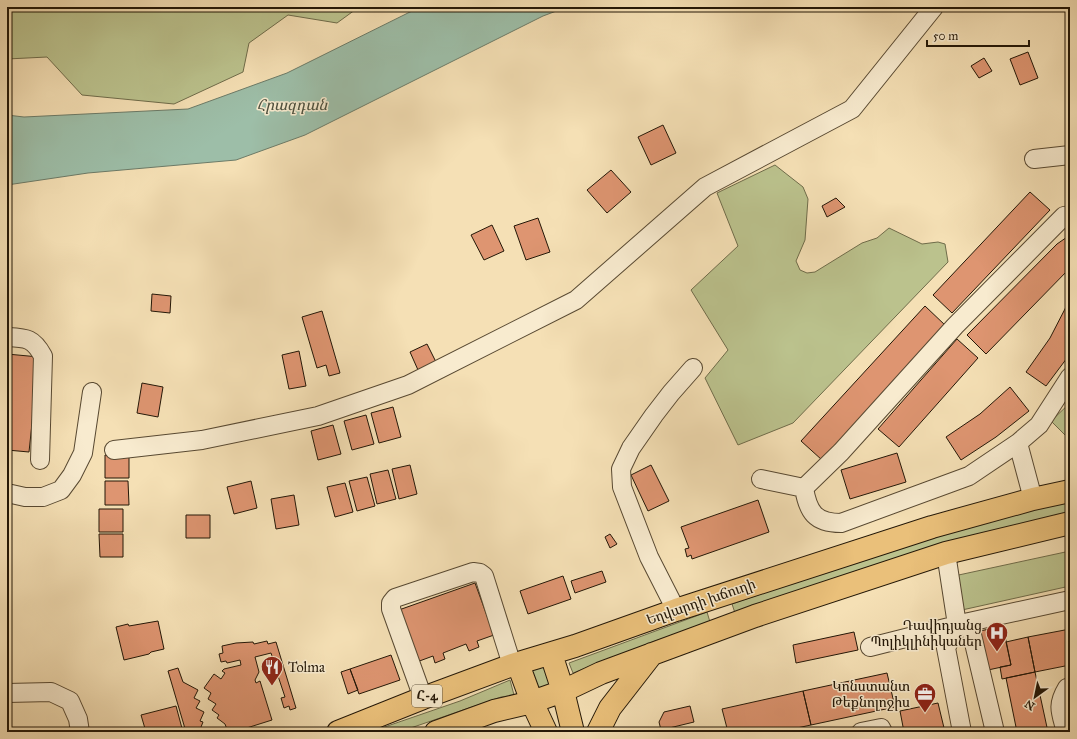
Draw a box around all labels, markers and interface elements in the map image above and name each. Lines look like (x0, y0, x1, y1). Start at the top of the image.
scale bar (927, 22, 1029, 48)
text: 50 m (933, 29, 958, 43)
water label: Հրազդան (257, 96, 329, 114)
street label: Եղվարդի խճուղի (644, 575, 758, 629)
place label: Դավիդյանց Պոլիկլինիկաներ (870, 617, 982, 650)
hospital icon: Դավիդյանց Պոլիկլինիկաներ (984, 620, 1010, 653)
restaurant icon: Tolma (259, 654, 285, 687)
place label: Tolma (288, 659, 325, 676)
north arrow (1015, 677, 1055, 717)
place label: Կոնստանտ Թեքնոլոջիս (832, 678, 910, 711)
office icon: Կոնստանտ Թեքնոլոջիս (912, 681, 938, 714)
road number: Հ-4 (412, 685, 442, 707)
text: N (1022, 697, 1037, 713)

